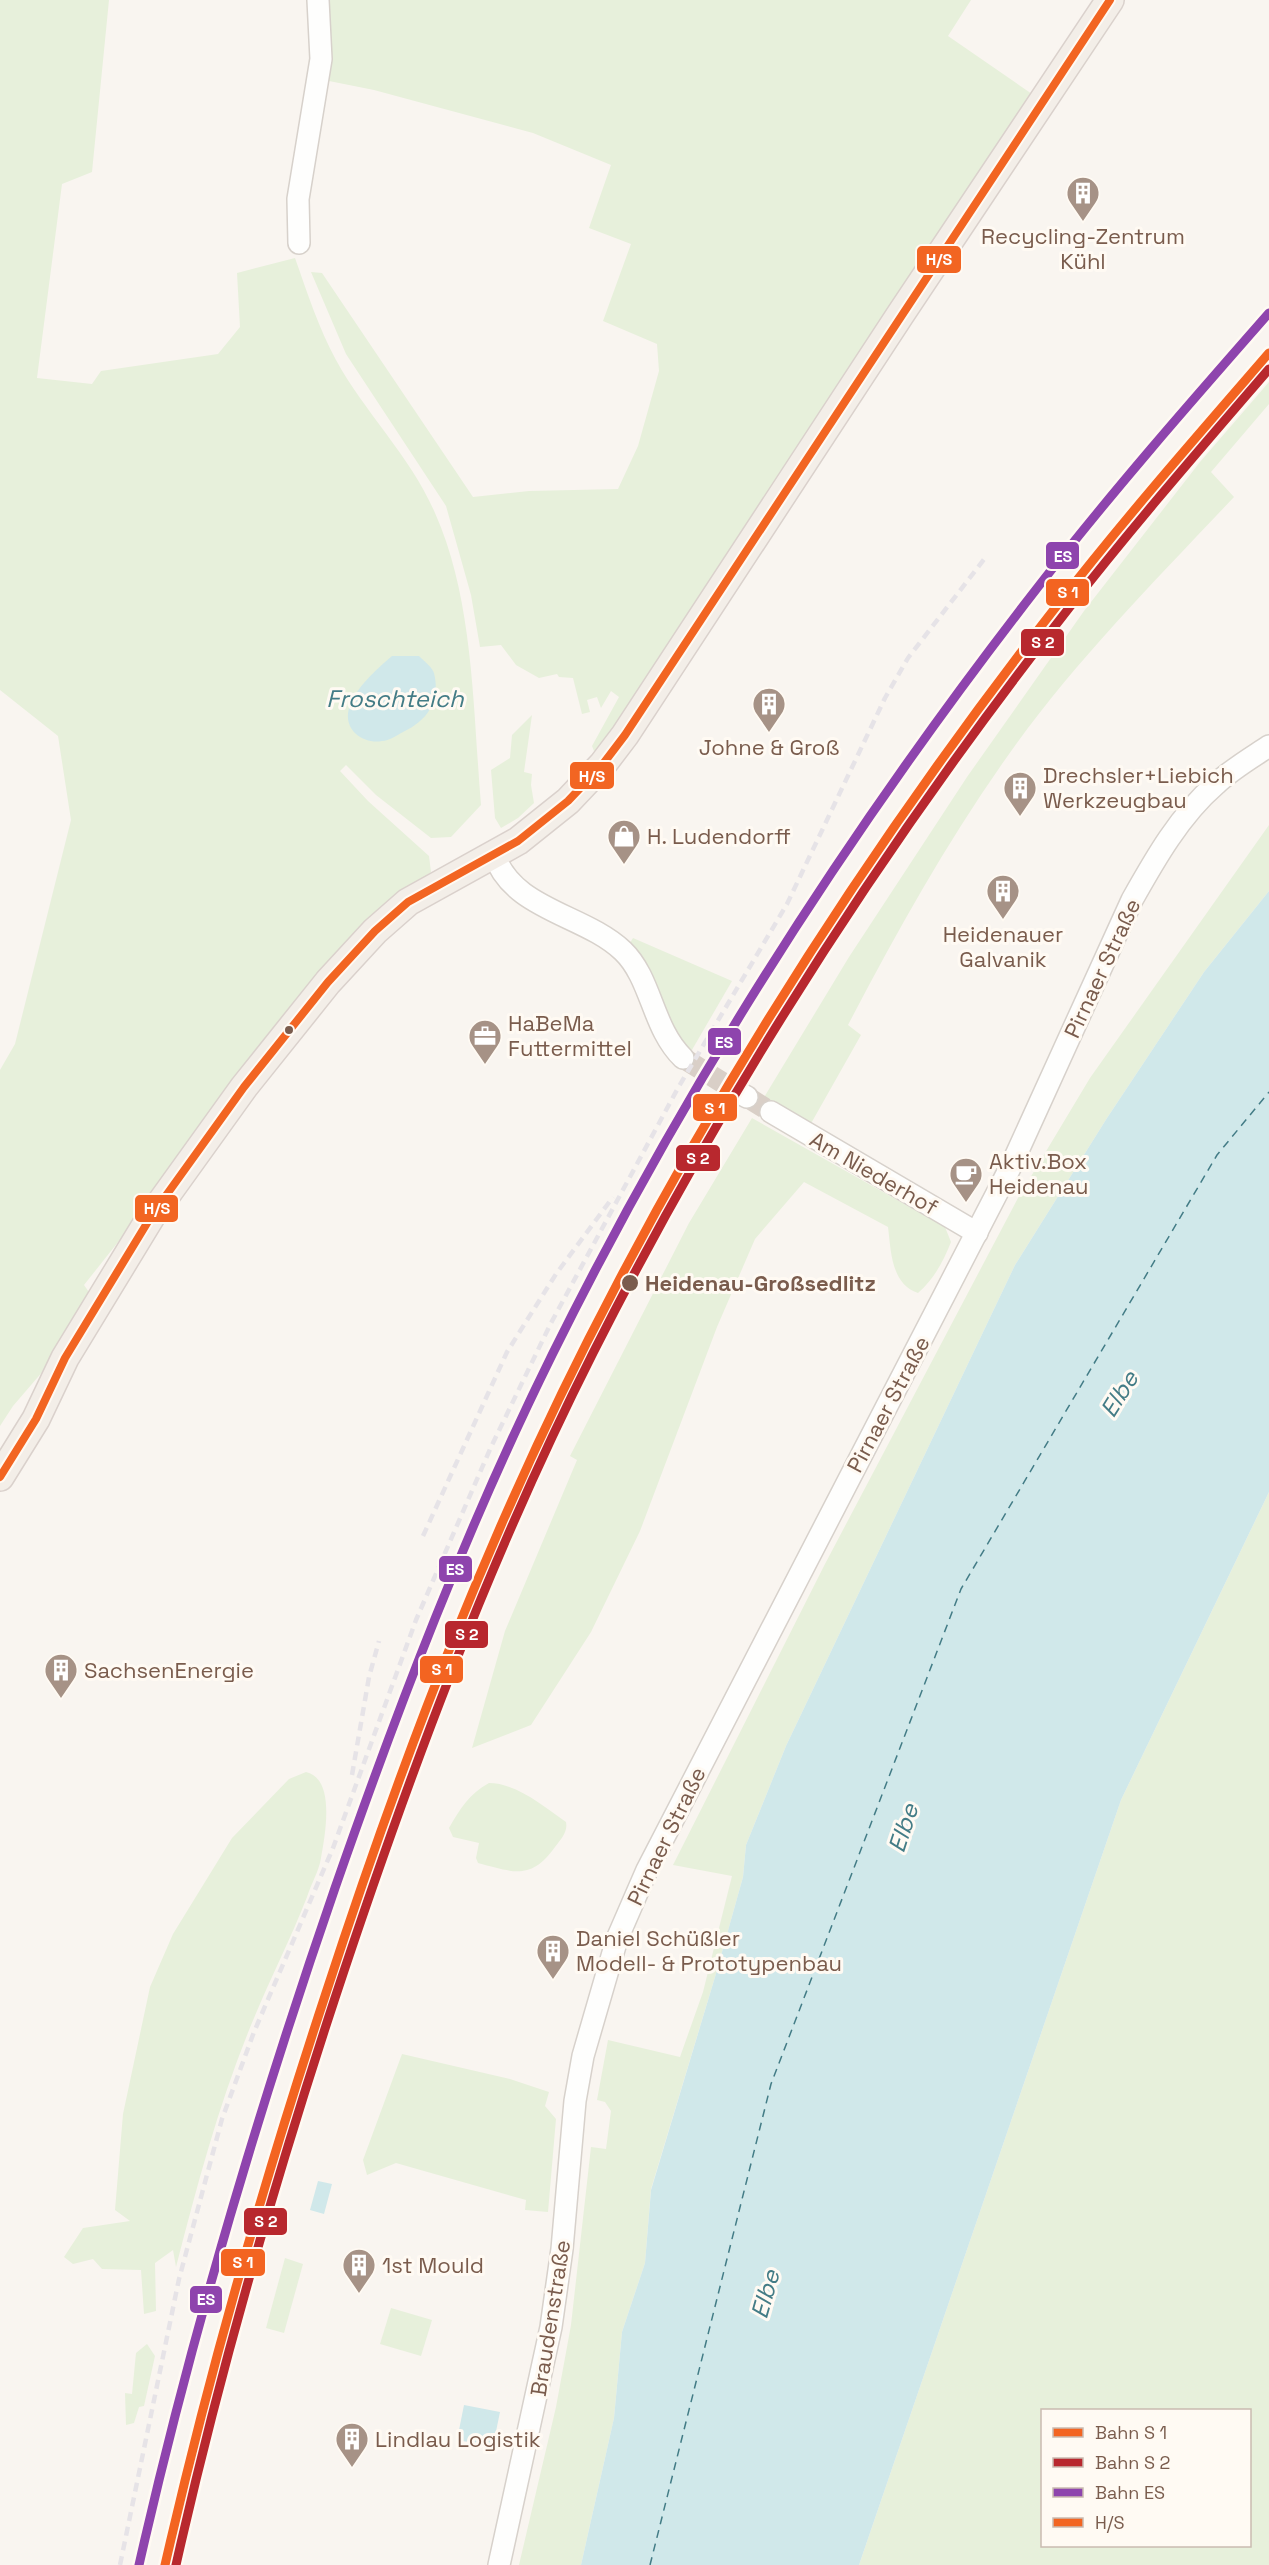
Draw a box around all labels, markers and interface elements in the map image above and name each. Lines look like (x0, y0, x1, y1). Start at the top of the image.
building icon: Recycling-Zentrum Kühl (1065, 175, 1101, 222)
place label: Recycling-Zentrum Kühl (981, 222, 1185, 275)
line badge: H/S (916, 245, 962, 274)
text: H/S (926, 249, 953, 270)
line badge: ES (1045, 541, 1080, 570)
text: ES (1054, 546, 1073, 567)
line badge: S 1 (1045, 578, 1090, 607)
text: S 1 (1058, 582, 1079, 603)
line badge: S 2 (1020, 628, 1065, 657)
text: S 2 (1031, 632, 1055, 653)
water label: Froschteich (326, 683, 465, 714)
building icon: Johne & Groß (751, 686, 787, 733)
place label: Johne & Groß (699, 733, 839, 761)
line badge: H/S (569, 761, 615, 790)
place label: Drechsler+Liebich Werkzeugbau (1043, 761, 1234, 814)
text: H/S (579, 766, 606, 787)
building icon: Drechsler+Liebich Werkzeugbau (1002, 770, 1038, 817)
shop icon: H. Ludendorff (606, 818, 642, 865)
place label: H. Ludendorff (647, 822, 791, 850)
building icon: Heidenauer Galvanik (985, 873, 1021, 920)
street label: Pirnaer Straße (1057, 894, 1147, 1042)
place label: Heidenauer Galvanik (943, 920, 1063, 973)
place label: HaBeMa Futtermittel (508, 1009, 632, 1062)
office icon: HaBeMa Futtermittel (467, 1018, 503, 1065)
unlabelled marker (283, 1024, 295, 1036)
line badge: ES (707, 1027, 742, 1056)
text: ES (715, 1032, 734, 1053)
line badge: S 1 (692, 1093, 738, 1122)
text: S 1 (705, 1098, 726, 1119)
street label: Am Niederhof (805, 1125, 943, 1221)
line badge: S 2 (675, 1144, 721, 1172)
place label: Aktiv.Box Heidenau (989, 1147, 1088, 1200)
text: S 2 (686, 1148, 710, 1169)
cafe icon: Aktiv.Box Heidenau (948, 1156, 984, 1203)
line badge: H/S (134, 1194, 179, 1223)
text: H/S (144, 1198, 171, 1219)
place label: Heidenau-Großsedlitz (645, 1269, 876, 1297)
marker: Heidenau-Großsedlitz (620, 1273, 640, 1293)
street label: Pirnaer Straße (840, 1331, 936, 1477)
water label: Elbe (1093, 1364, 1146, 1423)
line badge: ES (438, 1555, 473, 1583)
text: ES (446, 1559, 465, 1580)
line badge: S 2 (444, 1620, 489, 1649)
text: S 2 (455, 1624, 479, 1645)
building icon: SachsenEnergie (43, 1652, 79, 1699)
line badge: S 1 (419, 1655, 464, 1684)
place label: SachsenEnergie (84, 1656, 254, 1684)
text: S 1 (432, 1659, 453, 1680)
street label: Pirnaer Straße (620, 1762, 712, 1910)
water label: Elbe (881, 1799, 926, 1856)
place label: Daniel Schüßler Modell- & Prototypenbau (576, 1924, 842, 1977)
building icon: Daniel Schüßler Modell- & Prototypenbau (535, 1933, 571, 1980)
line badge: S 2 (243, 2207, 288, 2236)
text: S 2 (254, 2211, 278, 2232)
street label: Braudenstraße (524, 2238, 576, 2398)
building icon: 1st Mould (341, 2247, 377, 2294)
line badge: S 1 (220, 2248, 266, 2277)
place label: 1st Mould (382, 2251, 484, 2279)
text: S 1 (233, 2252, 254, 2273)
water label: Elbe (743, 2265, 787, 2322)
line badge: ES (189, 2285, 223, 2314)
text: ES (197, 2289, 216, 2310)
legend (1041, 2409, 1251, 2547)
building icon: Lindlau Logistik (334, 2421, 370, 2468)
text: Bahn S 1 (1095, 2421, 1167, 2444)
place label: Lindlau Logistik (375, 2425, 541, 2453)
text: Bahn S 2 (1095, 2451, 1170, 2474)
text: Bahn ES (1095, 2481, 1165, 2504)
text: H/S (1095, 2511, 1125, 2534)

